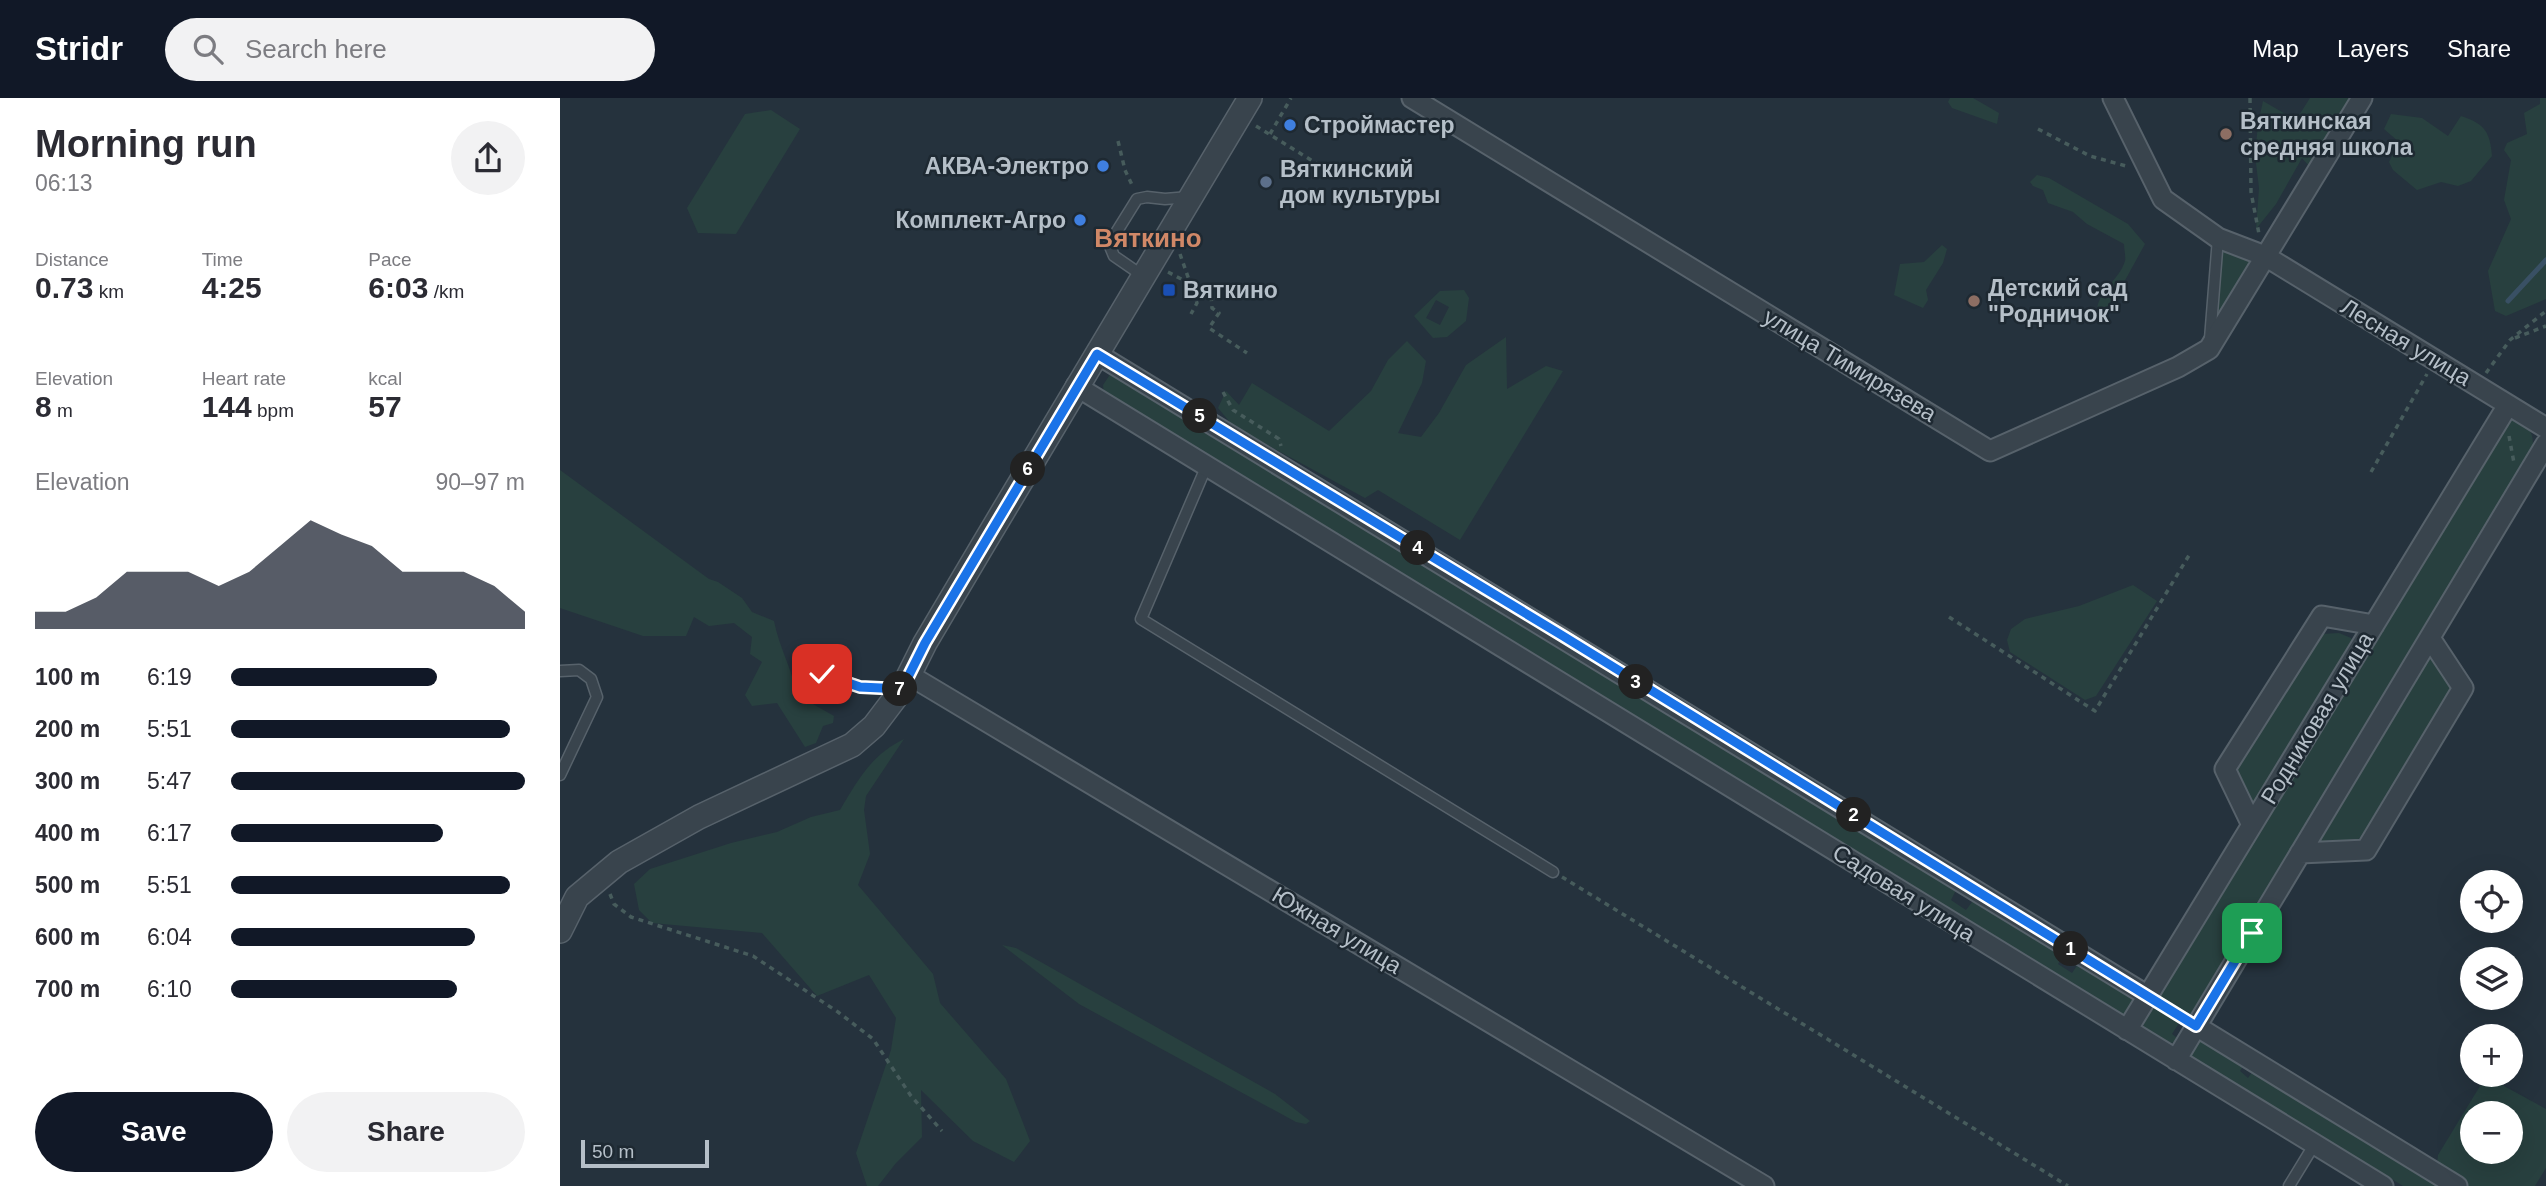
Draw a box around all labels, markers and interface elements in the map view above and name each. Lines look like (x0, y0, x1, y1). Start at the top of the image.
search box (165, 18, 655, 81)
text: Stridr (35, 30, 123, 67)
icon: search (189, 30, 227, 68)
text: Search here (245, 34, 387, 64)
text: Map (2252, 35, 2299, 62)
text: Layers (2337, 35, 2409, 62)
text: Share (2447, 35, 2511, 62)
place label: Вяткинская средняя школа (2240, 108, 2413, 160)
place label: Строймастер (1304, 112, 1455, 138)
marker: Строймастер (1282, 117, 1298, 133)
button: share (451, 121, 525, 195)
text: Morning run (35, 123, 257, 165)
marker: Вяткинская средняя школа (2218, 126, 2234, 142)
place label: АКВА-Электро (925, 153, 1089, 179)
place label: Вяткинский дом культуры (1280, 156, 1441, 208)
marker: АКВА-Электро (1095, 158, 1111, 174)
text: 06:13 (35, 170, 93, 196)
marker: Вяткинский дом культуры (1258, 174, 1274, 190)
place label: Комплект-Агро (895, 207, 1066, 233)
marker: Комплект-Агро (1072, 212, 1088, 228)
district label: Вяткино (1094, 223, 1202, 253)
text: Distance (35, 249, 109, 270)
text: Time (202, 249, 243, 270)
text: Pace (368, 249, 412, 270)
text: 0.73 (35, 271, 93, 304)
text: 4:25 (202, 271, 262, 304)
text: 6:03 (368, 271, 428, 304)
place label: Детский сад "Родничок" (1988, 275, 2128, 327)
place label: Вяткино (1183, 277, 1278, 303)
text: km (93, 281, 124, 302)
text: /km (428, 281, 464, 302)
marker: Вяткино (1161, 282, 1177, 298)
marker: Детский сад "Родничок" (1966, 293, 1982, 309)
street label: Лесная улица (2336, 293, 2476, 391)
street label: улица Тимирязева (1759, 303, 1941, 427)
text: Elevation (35, 368, 113, 389)
text: Heart rate (202, 368, 286, 389)
text: kcal (368, 368, 402, 389)
text: 8 (35, 390, 52, 423)
text: 144 (202, 390, 252, 423)
text: 57 (368, 390, 402, 423)
pin: 5 (1182, 398, 1218, 434)
text: m (52, 400, 73, 421)
text: bpm (252, 400, 294, 421)
text: 5 (1194, 405, 1205, 426)
pin: 6 (1010, 452, 1046, 486)
text: 6 (1022, 458, 1033, 479)
text: Elevation (35, 469, 130, 495)
text: 90–97 m (435, 469, 525, 495)
pin: 4 (1400, 531, 1436, 566)
text: 4 (1412, 537, 1423, 558)
street label: Родниковая улица (2256, 627, 2379, 808)
pin (792, 644, 852, 704)
icon: check (803, 655, 841, 693)
text: 100 m (35, 664, 100, 690)
text: 6:19 (147, 664, 192, 690)
pin: 3 (1618, 664, 1654, 700)
text: 3 (1630, 671, 1641, 692)
pin: 7 (882, 672, 918, 706)
text: 7 (894, 678, 905, 699)
text: 200 m (35, 716, 100, 742)
text: 5:51 (147, 716, 192, 742)
text: 300 m (35, 768, 100, 794)
text: 5:47 (147, 768, 192, 794)
pin: 2 (1836, 798, 1872, 832)
text: 2 (1848, 804, 1859, 825)
text: 400 m (35, 820, 100, 846)
text: 6:17 (147, 820, 192, 846)
street label: Садовая улица (1828, 839, 1980, 947)
map controls (2460, 870, 2523, 1164)
button: locate (2460, 870, 2523, 933)
text: 500 m (35, 872, 100, 898)
text: 5:51 (147, 872, 192, 898)
street label: Южная улица (1268, 881, 1407, 979)
pin (2222, 903, 2282, 963)
icon: arrive (2233, 914, 2271, 952)
text: 600 m (35, 924, 100, 950)
text: 6:04 (147, 924, 192, 950)
pin: 1 (2054, 932, 2088, 966)
text: 1 (2065, 938, 2076, 959)
button: layers (2460, 947, 2523, 1010)
text: 700 m (35, 976, 100, 1002)
text: 6:10 (147, 976, 192, 1002)
button: + (2460, 1024, 2523, 1087)
button: Save (35, 1092, 273, 1172)
button: Share (287, 1092, 525, 1172)
button: − (2460, 1101, 2523, 1164)
scale bar (581, 1137, 709, 1169)
text: 50 m (592, 1141, 634, 1162)

